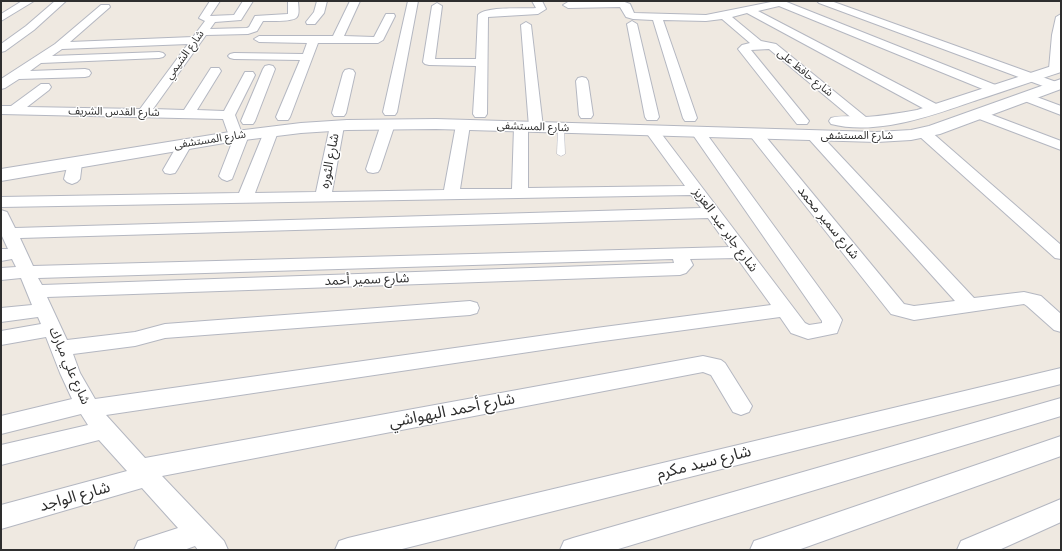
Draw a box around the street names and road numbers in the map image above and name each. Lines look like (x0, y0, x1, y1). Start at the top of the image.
street label: شارع الشيمي (163, 28, 207, 82)
street label: شارع حافظ على (775, 47, 835, 99)
street label: شارع القدس الشريف (68, 105, 160, 119)
street label: شارع المستشفى (497, 119, 569, 135)
street label: شارع المستشفى (173, 128, 247, 152)
street label: شارع المستشفى (821, 129, 893, 143)
street label: شارع الثوره (317, 132, 343, 190)
street label: شارع سمير محمد (794, 183, 862, 263)
street label: شارع جابر عبد العزيز (689, 185, 761, 275)
street label: شارع سمير أحمد (324, 271, 410, 289)
street label: شارع علي مبارك (45, 325, 93, 407)
street label: شارع أحمد البهواشي (388, 389, 516, 433)
street label: شارع سيد مكرم (655, 442, 753, 484)
street label: شارع الواجد (37, 478, 113, 516)

